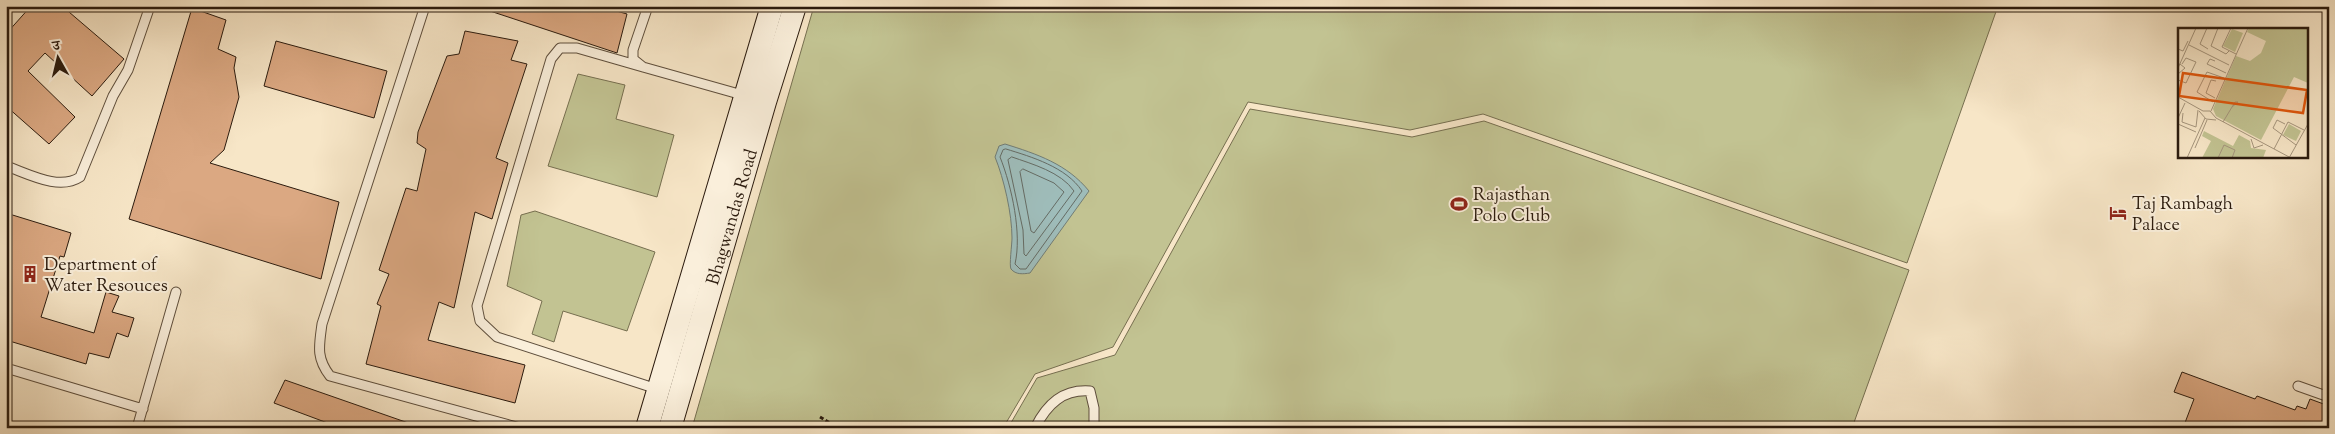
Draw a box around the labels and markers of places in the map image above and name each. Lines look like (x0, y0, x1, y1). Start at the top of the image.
place label: Rajasthan Polo Club (1473, 183, 1550, 230)
place label: Taj Rambagh Palace (2132, 192, 2234, 239)
sports icon: Rajasthan Polo Club (1449, 194, 1469, 214)
hotel icon: Taj Rambagh Palace (2108, 203, 2128, 223)
place label: Department of Water Resouces (44, 253, 168, 300)
building icon: Department of Water Resouces (20, 264, 40, 284)

